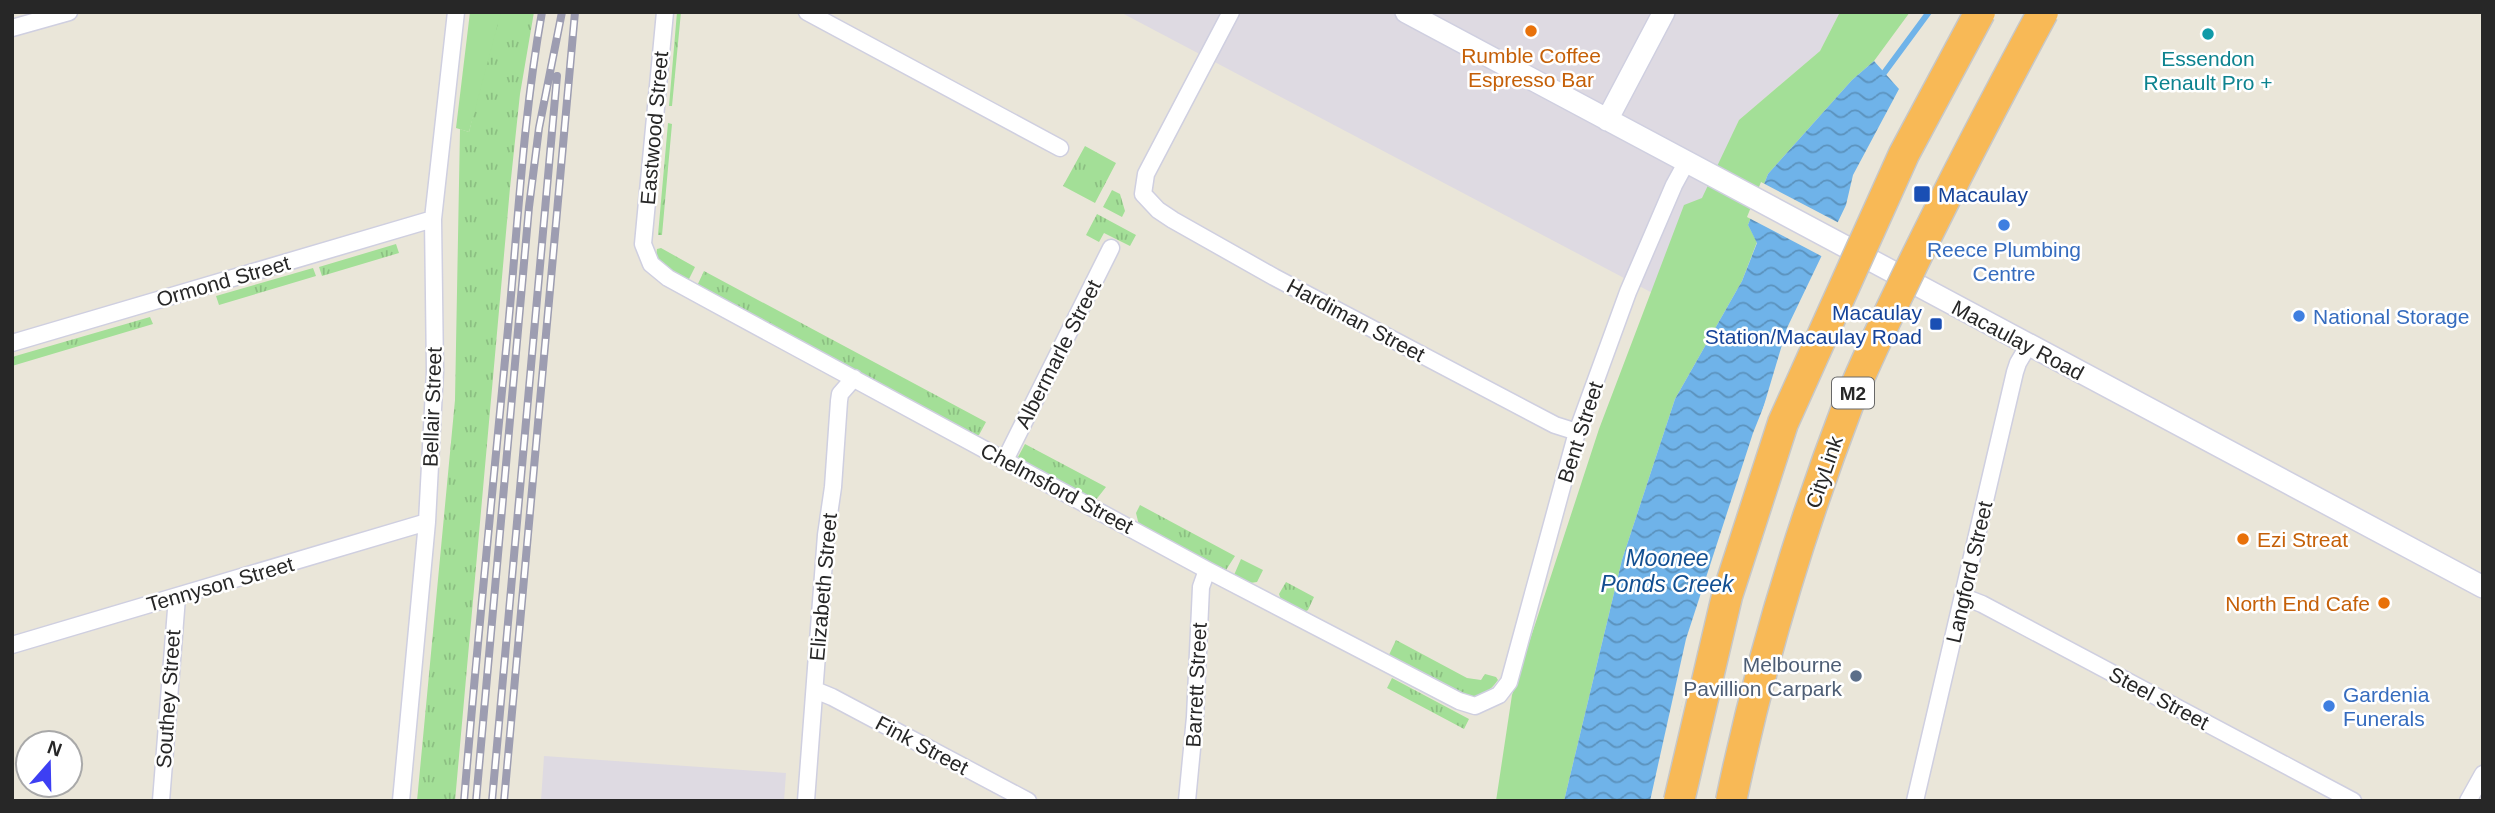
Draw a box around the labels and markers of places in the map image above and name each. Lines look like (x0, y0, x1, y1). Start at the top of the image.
marker: Rumble Coffee Espresso Bar (1523, 23, 1539, 39)
marker: Essendon Renault Pro + (2200, 26, 2216, 42)
place label: Rumble Coffee Espresso Bar (1461, 44, 1601, 91)
place label: Essendon Renault Pro + (2144, 47, 2273, 94)
place label: Macaulay (1938, 183, 2028, 206)
marker: Macaulay (1912, 184, 1932, 204)
marker: Reece Plumbing Centre (1996, 217, 2012, 233)
place label: Reece Plumbing Centre (1927, 238, 2081, 285)
place label: Macaulay Station/Macaulay Road (1705, 301, 1922, 348)
place label: National Storage (2313, 305, 2469, 328)
marker: National Storage (2291, 308, 2307, 324)
marker: Macaulay Station/Macaulay Road (1928, 316, 1944, 332)
place label: Ezi Streat (2257, 528, 2348, 551)
marker: Ezi Streat (2235, 531, 2251, 547)
place label: North End Cafe (2225, 592, 2370, 615)
marker: North End Cafe (2376, 595, 2392, 611)
place label: Melbourne Pavillion Carpark (1683, 653, 1842, 700)
marker: Melbourne Pavillion Carpark (1848, 668, 1864, 684)
place label: Gardenia Funerals (2343, 683, 2430, 730)
marker: Gardenia Funerals (2321, 698, 2337, 714)

